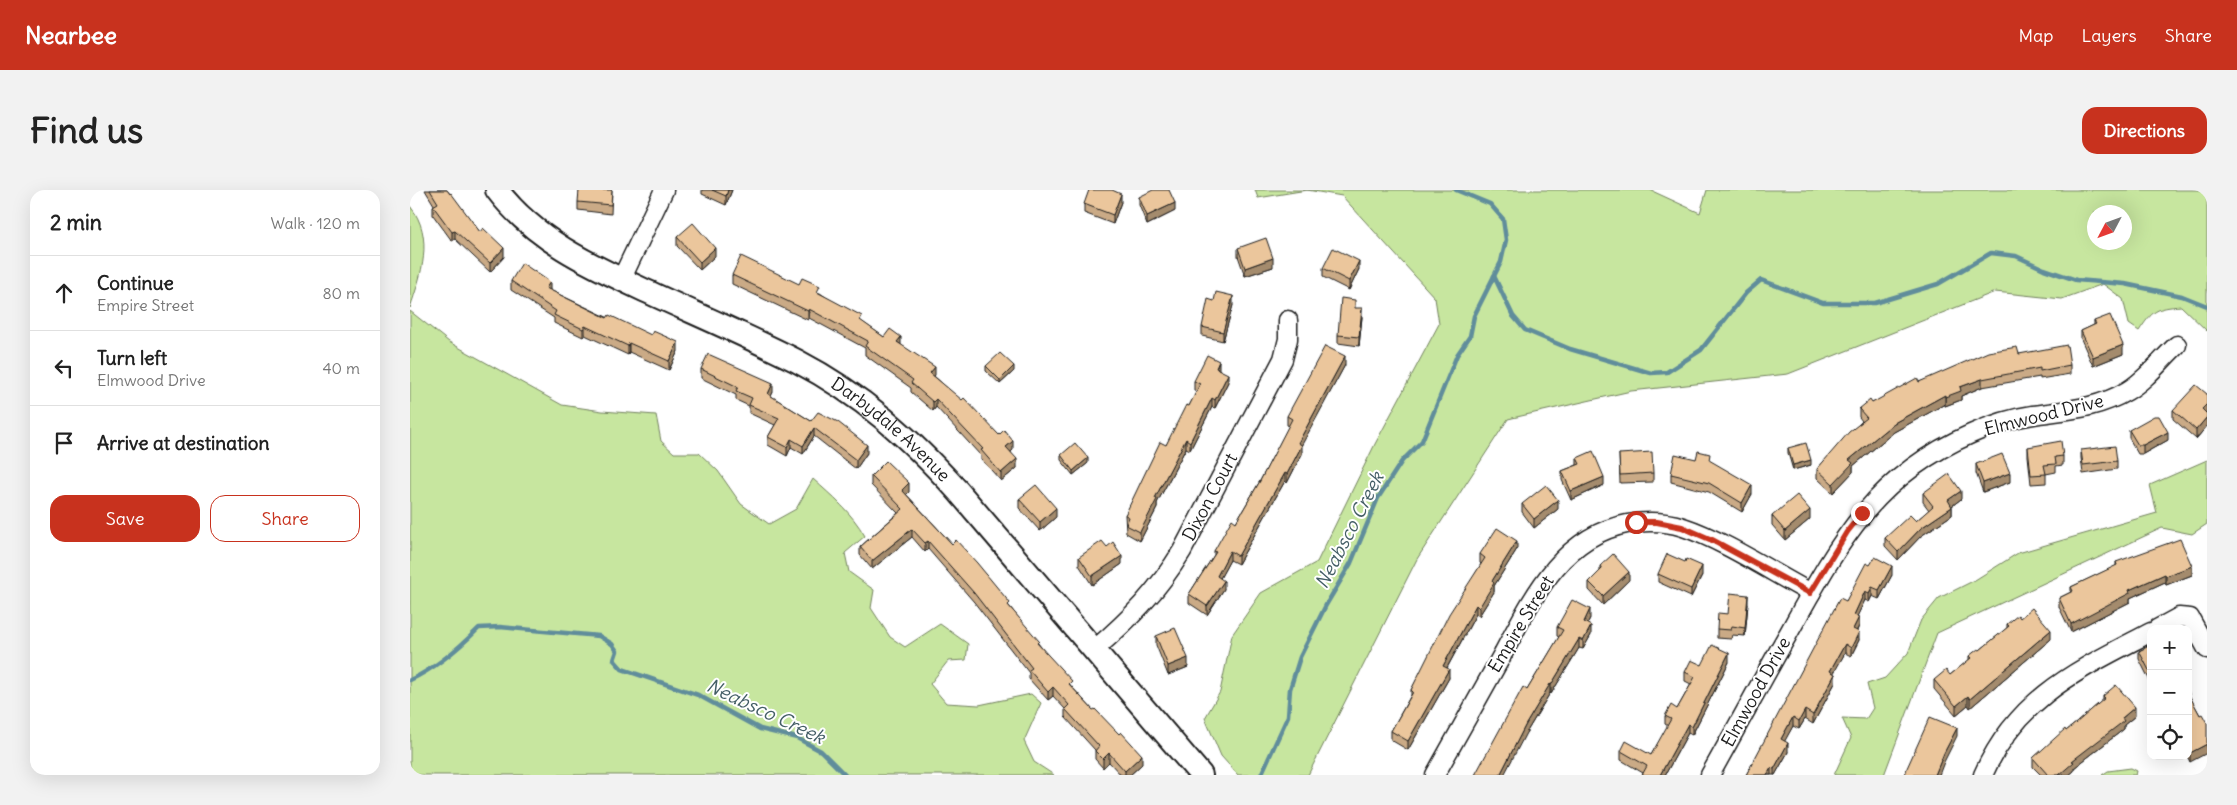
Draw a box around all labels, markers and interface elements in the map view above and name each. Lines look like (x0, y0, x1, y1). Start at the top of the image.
text: Nearbee (25, 20, 117, 50)
text: Map (2018, 24, 2053, 47)
text: Layers (2081, 24, 2137, 47)
text: Share (2165, 24, 2212, 47)
button: Directions (2082, 107, 2207, 154)
text: Find us (30, 108, 143, 152)
north arrow (2087, 205, 2132, 250)
text: 2 min (50, 209, 102, 236)
text: Walk · 120 m (270, 213, 360, 233)
text: Continue (97, 271, 174, 295)
icon: ahead (50, 279, 78, 307)
text: 80 m (322, 283, 360, 303)
text: Empire Street (97, 295, 194, 315)
text: Turn left (97, 346, 167, 370)
icon: left (50, 354, 78, 382)
text: 40 m (322, 358, 360, 378)
text: Elmwood Drive (97, 370, 206, 390)
street label: Darbydale Avenue (827, 372, 955, 486)
street label: Elmwood Drive (1982, 389, 2106, 440)
icon: arrive (50, 429, 78, 457)
text: Arrive at destination (97, 431, 270, 455)
street label: Dixon Court (1177, 449, 1242, 544)
water label: Neabsco Creek (1309, 467, 1389, 592)
button: Save (50, 495, 200, 542)
button: Share (210, 495, 360, 542)
route end (1851, 502, 1874, 525)
route start (1625, 511, 1648, 534)
street label: Empire Street (1483, 571, 1559, 677)
map controls (2147, 625, 2192, 760)
button: + (2147, 625, 2192, 670)
street label: Elmwood Drive (1716, 633, 1795, 751)
button: − (2147, 670, 2192, 715)
water label: Neabsco Creek (703, 673, 830, 749)
button: locate (2147, 715, 2192, 760)

